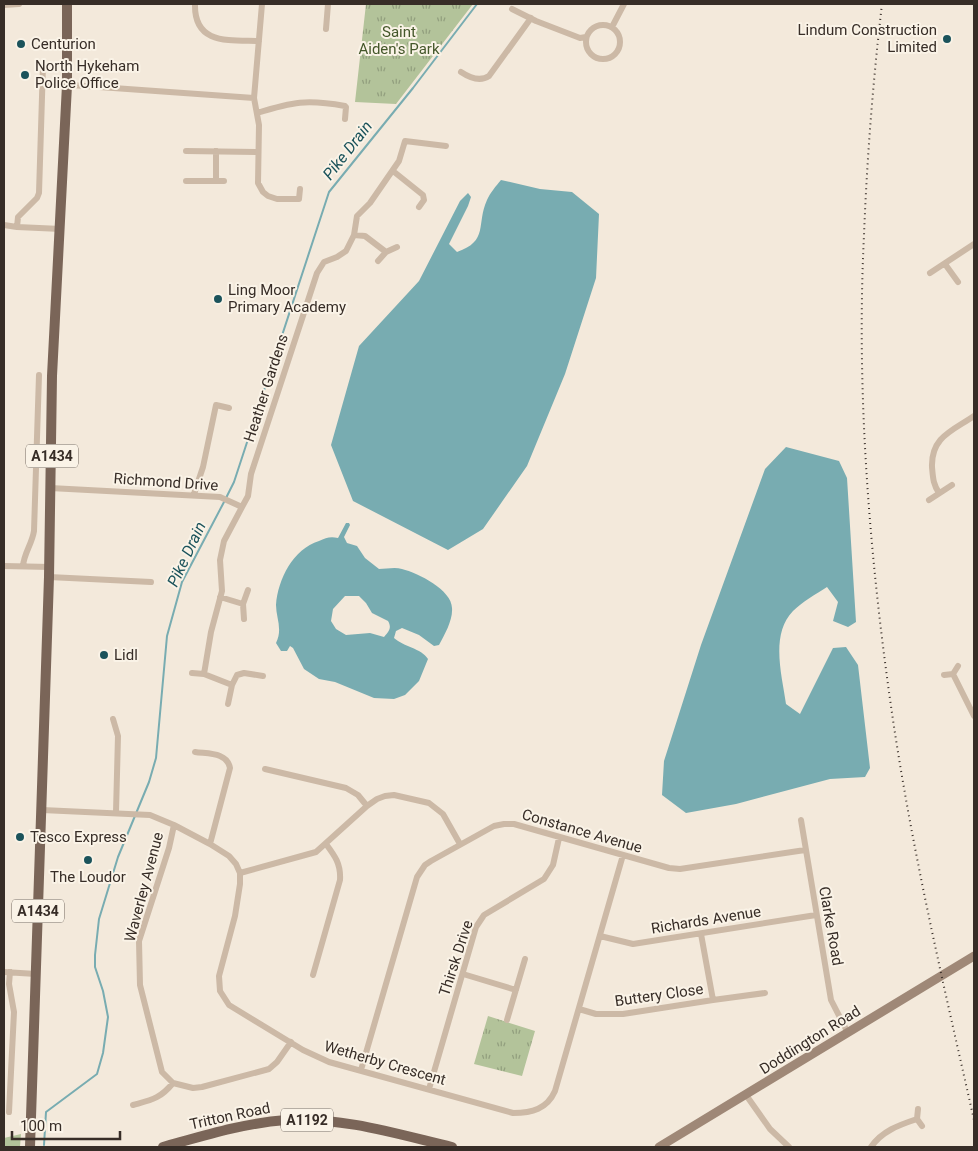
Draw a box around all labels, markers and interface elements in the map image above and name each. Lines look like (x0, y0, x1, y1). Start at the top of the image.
place label: Lindum Construction Limited (798, 21, 937, 56)
park label: Saint Aiden's Park (358, 23, 440, 58)
marker: Lindum Construction Limited (941, 33, 953, 45)
place label: Centurion (31, 35, 96, 53)
marker: Centurion (15, 38, 27, 50)
place label: North Hykeham Police Office (35, 57, 139, 92)
marker: North Hykeham Police Office (19, 69, 31, 81)
water label: Pike Drain (319, 117, 376, 183)
place label: Ling Moor Primary Academy (228, 281, 346, 316)
marker: Ling Moor Primary Academy (212, 293, 224, 305)
street label: Heather Gardens (240, 332, 292, 444)
road number: A1434 (26, 444, 78, 468)
street label: Richmond Drive (113, 469, 219, 495)
water label: Pike Drain (163, 519, 210, 590)
place label: Lidl (114, 646, 138, 664)
marker: Lidl (98, 649, 110, 661)
street label: Constance Avenue (520, 805, 644, 857)
place label: Tesco Express (30, 828, 127, 846)
street label: Waverley Avenue (121, 830, 167, 944)
marker: Tesco Express (14, 831, 26, 843)
marker: The Loudor (82, 854, 94, 866)
place label: The Loudor (50, 868, 126, 886)
street label: Clarke Road (815, 885, 847, 967)
road number: A1434 (12, 899, 64, 922)
street label: Richards Avenue (650, 902, 762, 938)
street label: Thirsk Drive (435, 918, 477, 998)
street label: Buttery Close (614, 980, 704, 1010)
street label: Doddington Road (756, 1002, 864, 1078)
street label: Wetherby Crescent (322, 1037, 448, 1089)
street label: Tritton Road (188, 1099, 272, 1133)
scale bar (12, 1108, 120, 1140)
road number: A1192 (281, 1108, 333, 1132)
text: 100 m (20, 1117, 62, 1135)

